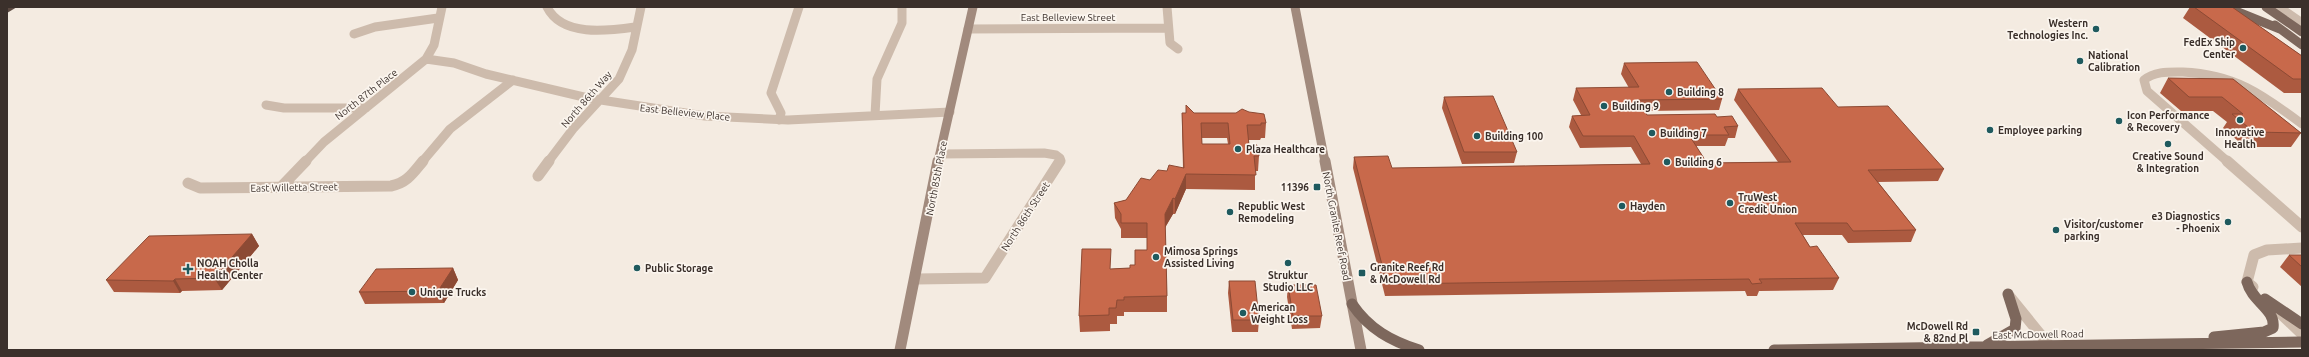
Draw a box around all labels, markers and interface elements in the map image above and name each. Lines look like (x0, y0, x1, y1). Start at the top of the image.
street label: East Belleview Street (1021, 12, 1115, 23)
place label: Western Technologies Inc. (2007, 18, 2089, 41)
marker: Western Technologies Inc. (2091, 24, 2101, 34)
place label: FedEx Ship Center (2183, 37, 2236, 60)
marker: FedEx Ship Center (2238, 43, 2248, 53)
place label: National Calibration (2088, 50, 2140, 73)
marker: National Calibration (2075, 56, 2085, 66)
street label: North 87th Place (333, 67, 400, 122)
street label: North 86th Way (559, 69, 614, 130)
marker: Building 8 (1664, 87, 1674, 97)
place label: Building 8 (1677, 87, 1724, 98)
marker: Building 9 (1599, 101, 1609, 111)
place label: Building 9 (1612, 101, 1659, 112)
street label: East Belleview Place (639, 102, 731, 123)
place label: Icon Performance & Recovery (2127, 110, 2210, 133)
marker: Innovative Health (2235, 115, 2245, 125)
marker: Icon Performance & Recovery (2114, 116, 2124, 126)
marker: Employee parking (1985, 125, 1995, 135)
place label: Employee parking (1998, 125, 2082, 136)
place label: Innovative Health (2215, 127, 2265, 150)
marker: Building 7 (1647, 128, 1657, 138)
place label: Building 7 (1660, 128, 1707, 139)
marker: Building 100 (1472, 131, 1482, 141)
place label: Building 100 (1485, 131, 1543, 142)
marker: Creative Sound & Integration (2163, 139, 2173, 149)
street label: North 85th Place (924, 140, 949, 216)
marker: Plaza Healthcare (1233, 144, 1243, 154)
place label: Plaza Healthcare (1246, 144, 1325, 155)
place label: Creative Sound & Integration (2132, 151, 2204, 174)
marker: Building 6 (1662, 157, 1672, 167)
place label: Building 6 (1675, 157, 1722, 168)
street label: North Granite Reef Road (1321, 171, 1352, 282)
street label: North 86th Street (999, 180, 1052, 253)
street label: East Willetta Street (250, 181, 338, 194)
place label: 11396 (1281, 182, 1309, 193)
marker: 11396 (1312, 182, 1322, 192)
place label: TruWest Credit Union (1738, 192, 1797, 215)
marker: TruWest Credit Union (1725, 198, 1735, 208)
place label: Republic West Remodeling (1238, 201, 1306, 224)
marker: Hayden (1617, 201, 1627, 211)
place label: Hayden (1630, 201, 1666, 212)
marker: Republic West Remodeling (1225, 207, 1235, 217)
place label: e3 Diagnostics - Phoenix (2152, 211, 2221, 234)
marker: e3 Diagnostics - Phoenix (2223, 217, 2233, 227)
place label: Visitor/customer parking (2064, 219, 2144, 242)
marker: Visitor/customer parking (2051, 225, 2061, 235)
place label: Mimosa Springs Assisted Living (1164, 246, 1238, 269)
marker: Mimosa Springs Assisted Living (1151, 252, 1161, 262)
place label: NOAH Cholla Health Center (197, 258, 264, 281)
marker: Struktur Studio LLC (1283, 258, 1293, 268)
place label: Granite Reef Rd & McDowell Rd (1370, 262, 1444, 285)
marker: NOAH Cholla Health Center (182, 263, 194, 275)
marker: Public Storage (632, 263, 642, 273)
place label: Public Storage (645, 263, 713, 274)
marker: Granite Reef Rd & McDowell Rd (1357, 268, 1367, 278)
place label: Struktur Studio LLC (1263, 270, 1314, 293)
marker: Unique Trucks (407, 287, 417, 297)
place label: Unique Trucks (420, 287, 486, 298)
place label: American Weight Loss (1251, 302, 1308, 325)
marker: American Weight Loss (1238, 308, 1248, 318)
place label: McDowell Rd & 82nd Pl (1907, 321, 1968, 344)
marker: McDowell Rd & 82nd Pl (1971, 327, 1981, 337)
street label: East McDowell Road (1992, 328, 2084, 341)

